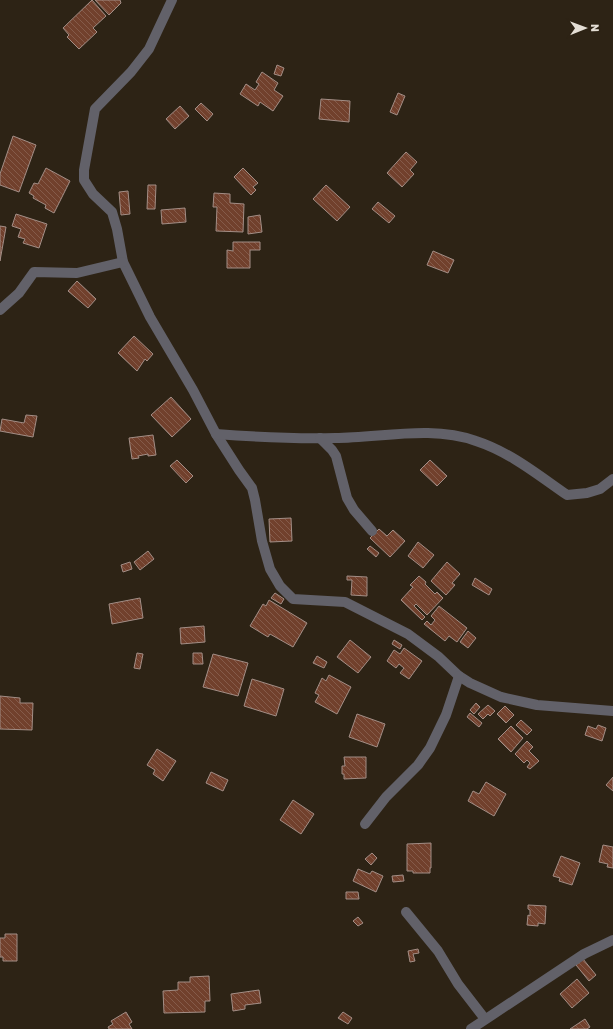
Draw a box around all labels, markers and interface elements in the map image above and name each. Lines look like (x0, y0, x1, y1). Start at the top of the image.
north arrow (565, 8, 605, 48)
text: N (588, 24, 601, 32)

